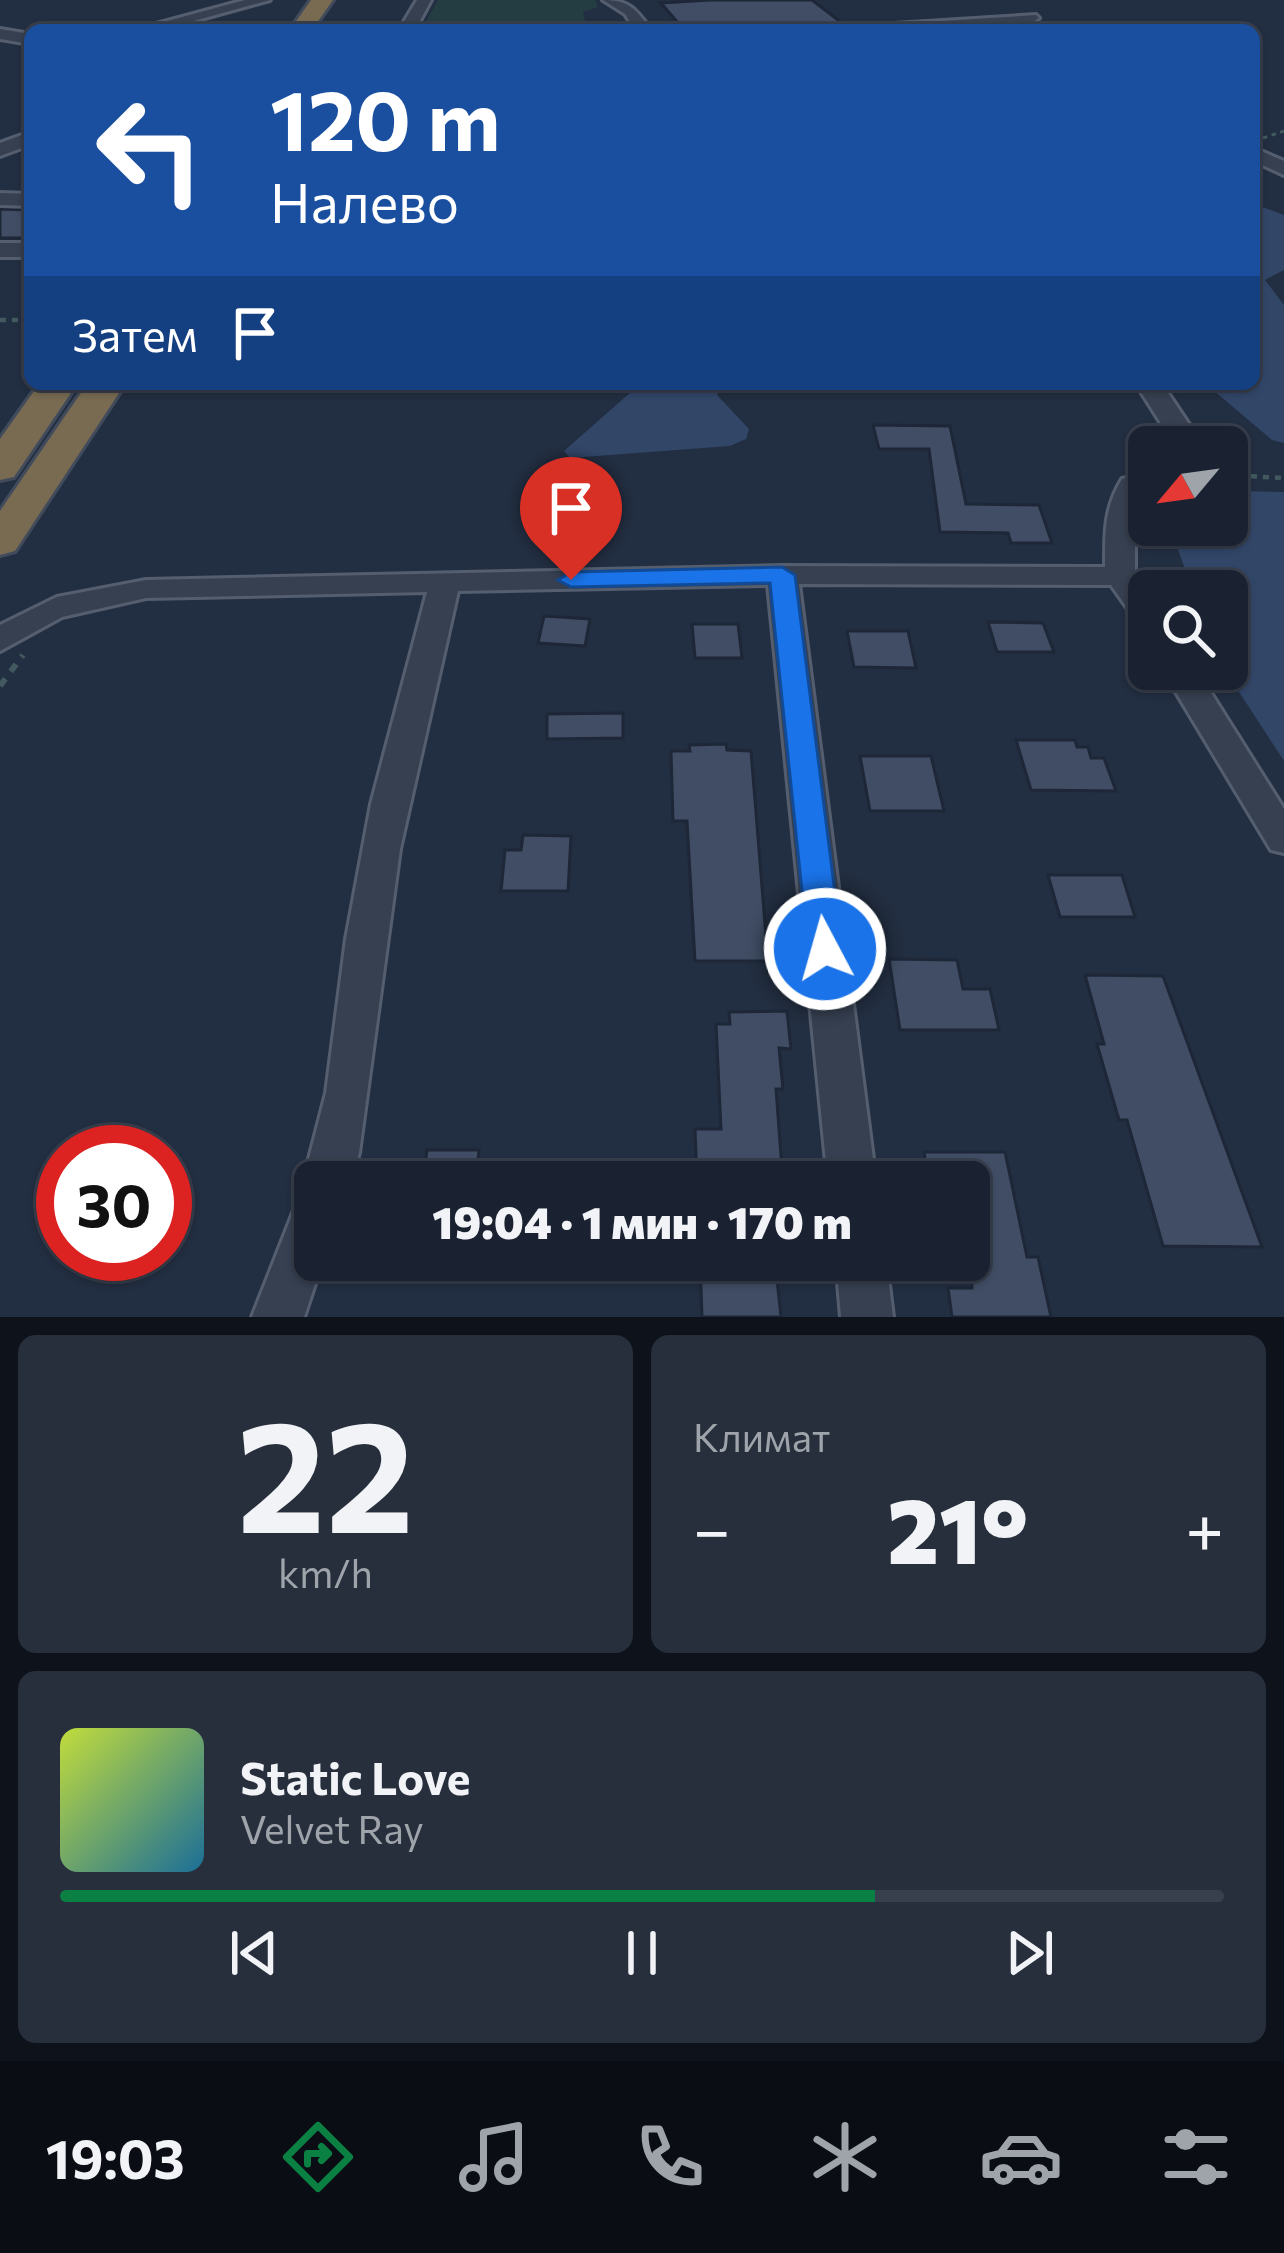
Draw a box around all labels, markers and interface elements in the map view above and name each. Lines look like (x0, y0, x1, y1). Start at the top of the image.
text: 120 m (270, 66, 500, 168)
icon: left (72, 72, 228, 228)
text: Налево (270, 168, 459, 234)
icon: arrive (222, 300, 288, 366)
text: Затем (72, 306, 198, 361)
north arrow (1128, 426, 1248, 546)
map controls (1128, 426, 1248, 690)
pin (520, 457, 622, 580)
icon: arrive (538, 475, 604, 541)
button: search (1128, 570, 1248, 690)
position arrow (762, 886, 888, 1012)
speed limit sign: 30 (36, 1125, 192, 1281)
text: 19:04 · 1 мин · 170 m (432, 1193, 852, 1248)
text: 22 (237, 1374, 414, 1565)
text: Климат (693, 1412, 830, 1460)
text: 21° (887, 1472, 1029, 1583)
text: − (693, 1487, 731, 1568)
text: + (1185, 1487, 1224, 1568)
text: km/h (278, 1548, 373, 1596)
text: Static Love (240, 1749, 470, 1804)
text: Velvet Ray (240, 1804, 424, 1852)
icon: previous (221, 1920, 287, 1986)
icon: pause (609, 1920, 675, 1986)
icon: next (997, 1920, 1063, 1986)
icon: directions (276, 2115, 360, 2199)
icon: music (452, 2115, 536, 2199)
icon: phone (628, 2115, 712, 2199)
icon: climate (803, 2115, 887, 2199)
icon: car (979, 2115, 1063, 2199)
icon: filters (1154, 2115, 1238, 2199)
text: 19:03 (46, 2124, 185, 2190)

